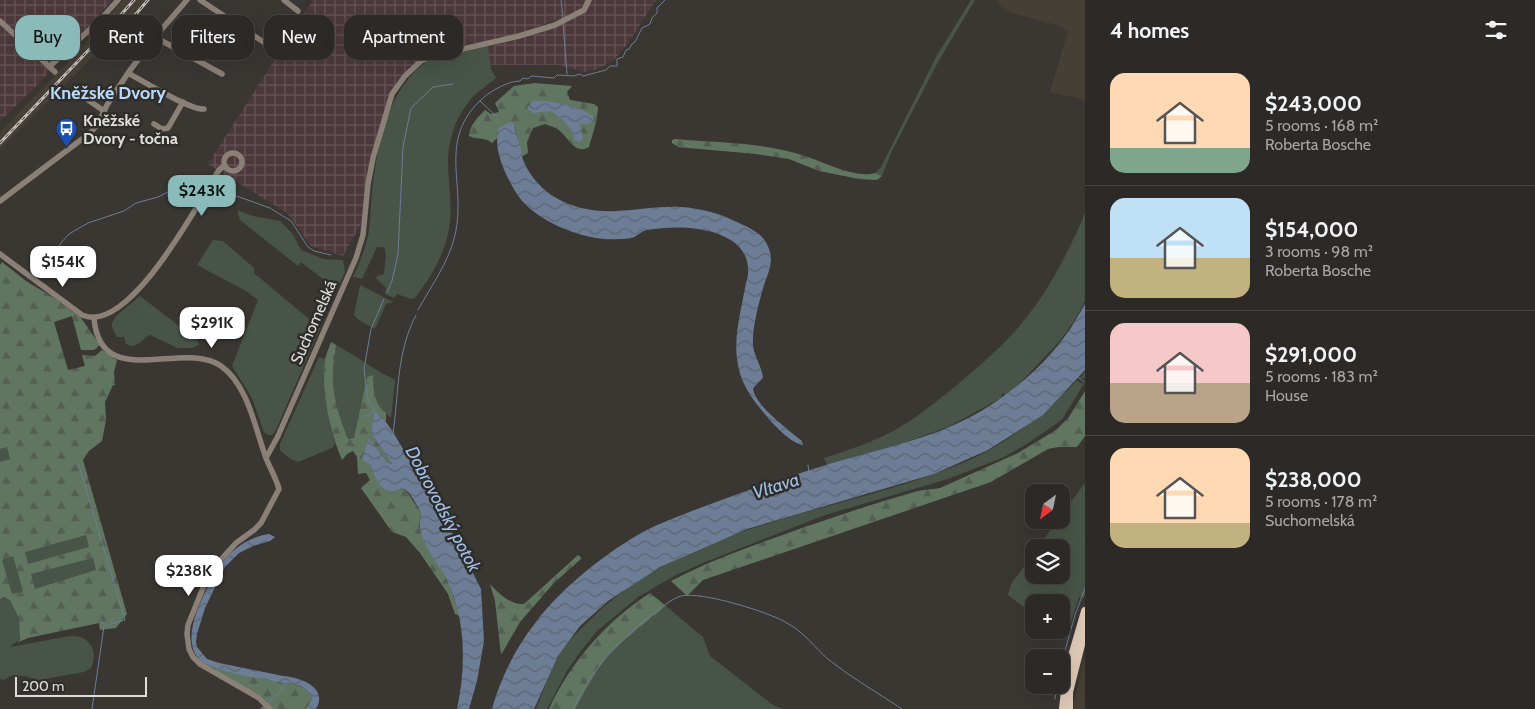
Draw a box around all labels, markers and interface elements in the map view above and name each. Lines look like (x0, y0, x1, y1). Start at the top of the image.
chip: Buy (15, 15, 80, 60)
chip: Rent (90, 15, 162, 60)
chip: Filters (172, 15, 254, 60)
chip: New (264, 15, 334, 60)
chip: Apartment (344, 15, 463, 60)
icon: filters (1482, 16, 1510, 44)
text: 4 homes (1110, 18, 1189, 43)
district label: Kněžské Dvory (50, 82, 166, 104)
text: $243,000 (1265, 91, 1362, 116)
icon: home (1150, 93, 1210, 153)
place label: Kněžské Dvory - točna (83, 111, 178, 148)
text: 5 rooms · 168 m² (1265, 116, 1378, 135)
bus stop icon: Kněžské Dvory - točna (55, 117, 79, 148)
text: Roberta Bosche (1265, 135, 1371, 154)
pin: $243K (167, 174, 237, 217)
text: $243K (179, 181, 225, 200)
text: $154,000 (1265, 217, 1358, 242)
icon: home (1150, 218, 1210, 278)
text: 3 rooms · 98 m² (1265, 242, 1373, 261)
pin: $154K (28, 246, 98, 288)
text: $154K (41, 252, 85, 271)
text: Roberta Bosche (1265, 261, 1371, 280)
street label: Suchomelská (287, 277, 341, 367)
pin: $291K (177, 306, 247, 349)
text: $291K (191, 313, 233, 332)
text: $291,000 (1265, 342, 1357, 367)
icon: home (1150, 343, 1210, 403)
text: 5 rooms · 183 m² (1265, 367, 1378, 386)
text: House (1265, 386, 1308, 405)
water label: Dobrovodský potok (401, 442, 486, 577)
text: $238,000 (1265, 467, 1361, 492)
water label: Vltava (750, 468, 802, 504)
icon: home (1150, 468, 1210, 528)
north arrow (1025, 484, 1070, 529)
map controls (1025, 484, 1070, 694)
text: 5 rooms · 178 m² (1265, 492, 1377, 511)
text: Suchomelská (1265, 511, 1355, 530)
button: layers (1025, 539, 1070, 584)
pin: $238K (154, 554, 224, 597)
text: $238K (166, 561, 212, 580)
button: + (1025, 594, 1070, 639)
button: − (1025, 649, 1070, 694)
scale bar (15, 674, 148, 697)
text: 200 m (22, 677, 64, 695)

